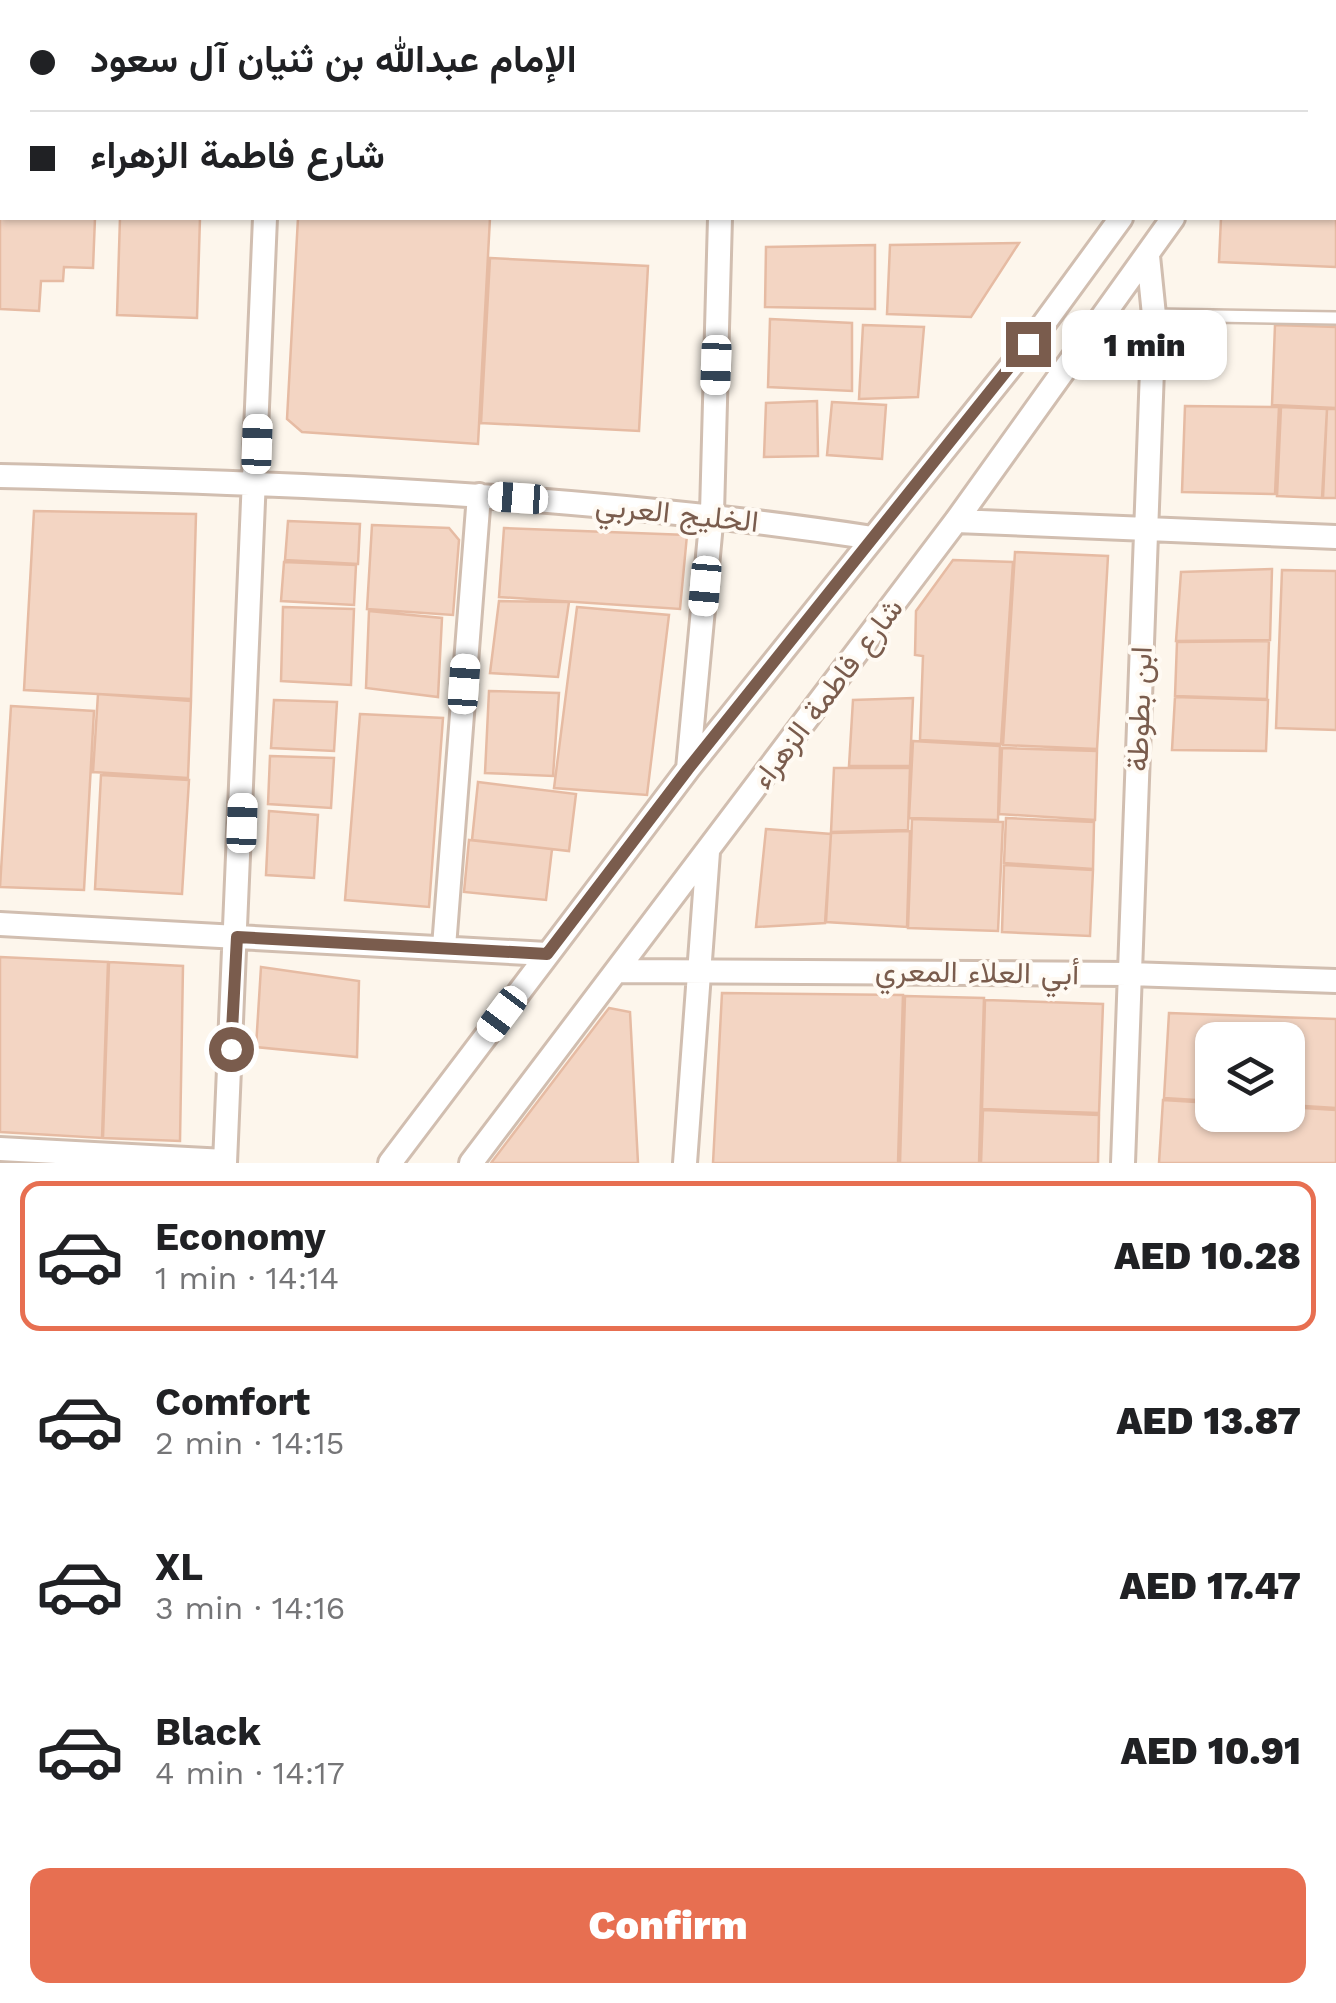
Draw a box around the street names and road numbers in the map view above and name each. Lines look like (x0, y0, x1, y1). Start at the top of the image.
street label: الخليج العربي (593, 487, 760, 546)
street label: شارع فاطمة الزهراء (744, 591, 912, 797)
street label: ابن بطوطة (1119, 646, 1160, 772)
street label: أبي العلاء المعري (874, 953, 1079, 998)

